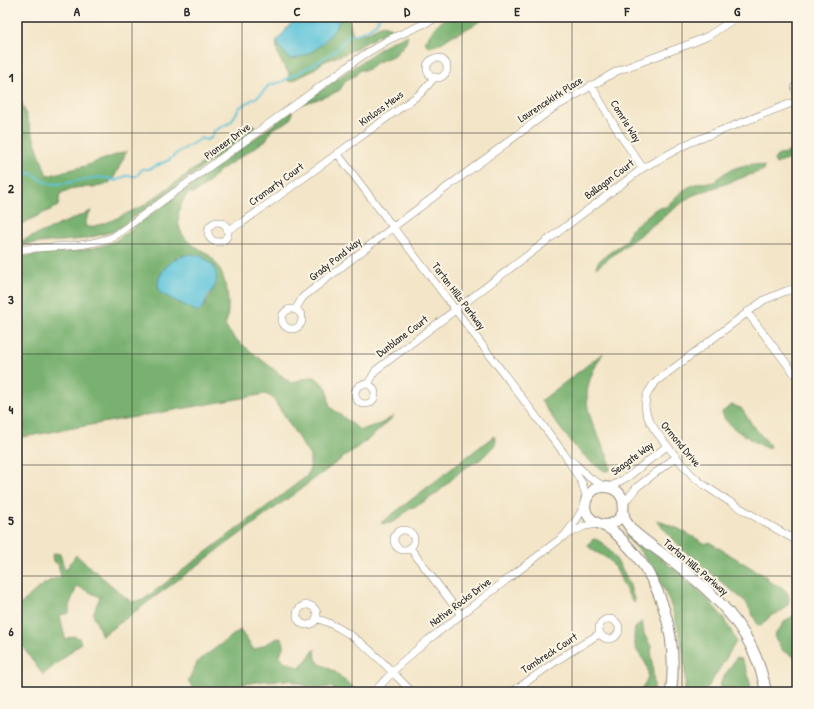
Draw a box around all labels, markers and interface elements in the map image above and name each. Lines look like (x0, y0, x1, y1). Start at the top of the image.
text: A (74, 2, 81, 20)
text: B (184, 2, 191, 20)
text: C (293, 2, 301, 20)
text: D (404, 2, 411, 20)
text: E (514, 2, 520, 20)
text: F (624, 2, 631, 20)
text: G (734, 2, 741, 20)
text: 1 (9, 68, 14, 86)
street label: Laurencekirk Place (515, 72, 586, 125)
street label: Kinloss Mews (356, 87, 406, 129)
street label: Comrie Way (608, 97, 645, 145)
street label: Pioneer Drive (201, 119, 253, 162)
street label: Ballagan Court (581, 156, 637, 202)
street label: Cromarty Court (246, 159, 306, 209)
text: 2 (8, 179, 15, 197)
street label: Grady Pond Way (306, 234, 364, 284)
street label: Tartan Hills Parkway (429, 259, 489, 333)
text: 3 (8, 290, 14, 308)
street label: Dunblane Court (373, 312, 431, 360)
text: 4 (9, 400, 14, 418)
street label: Ormond Drive (658, 419, 704, 470)
street label: Seagate Way (608, 438, 656, 478)
text: 5 (8, 511, 14, 529)
street label: Tartan Hills Parkway (661, 536, 732, 599)
street label: Native Rocks Drive (426, 574, 494, 630)
text: 6 (8, 622, 14, 640)
street label: Tombreck Court (518, 629, 580, 676)

